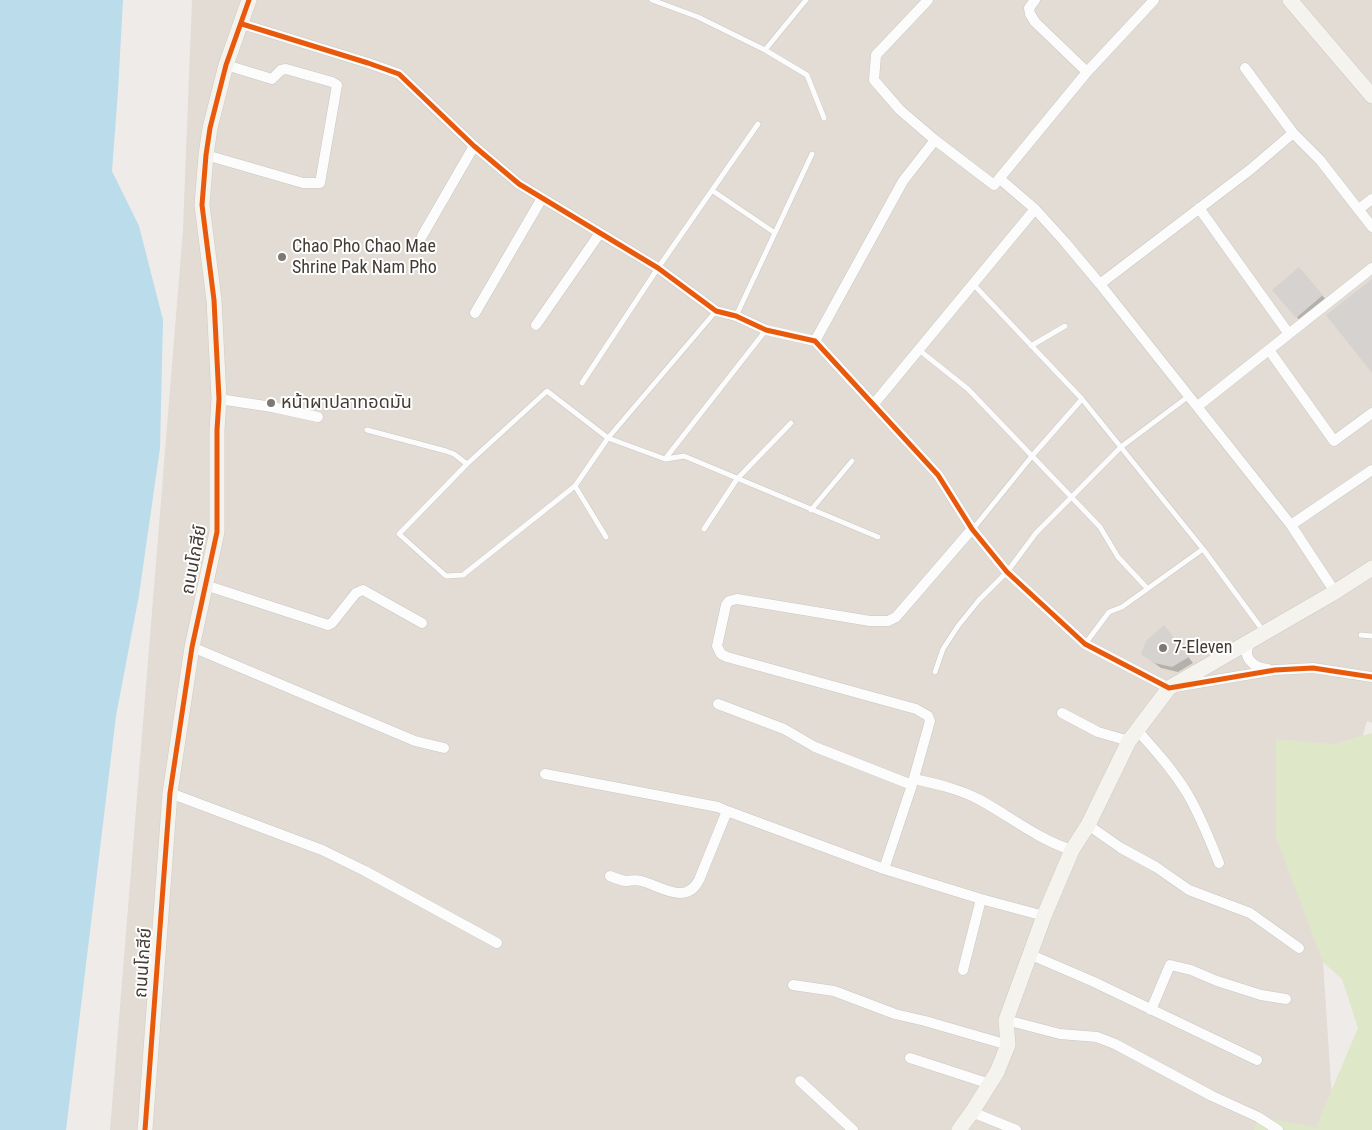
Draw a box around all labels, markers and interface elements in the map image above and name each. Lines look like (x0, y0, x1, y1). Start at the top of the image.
place label: Chao Pho Chao Mae Shrine Pak Nam Pho (292, 236, 437, 278)
marker: Chao Pho Chao Mae Shrine Pak Nam Pho (276, 251, 288, 263)
place label: หน้าผาปลาทอดมัน (281, 392, 412, 414)
marker: หน้าผาปลาทอดมัน (265, 397, 277, 409)
street label: ถนนโกสีย์ (178, 523, 212, 597)
place label: 7-Eleven (1173, 637, 1232, 659)
marker: 7-Eleven (1157, 642, 1169, 654)
street label: ถนนโกสีย์ (131, 927, 157, 999)

